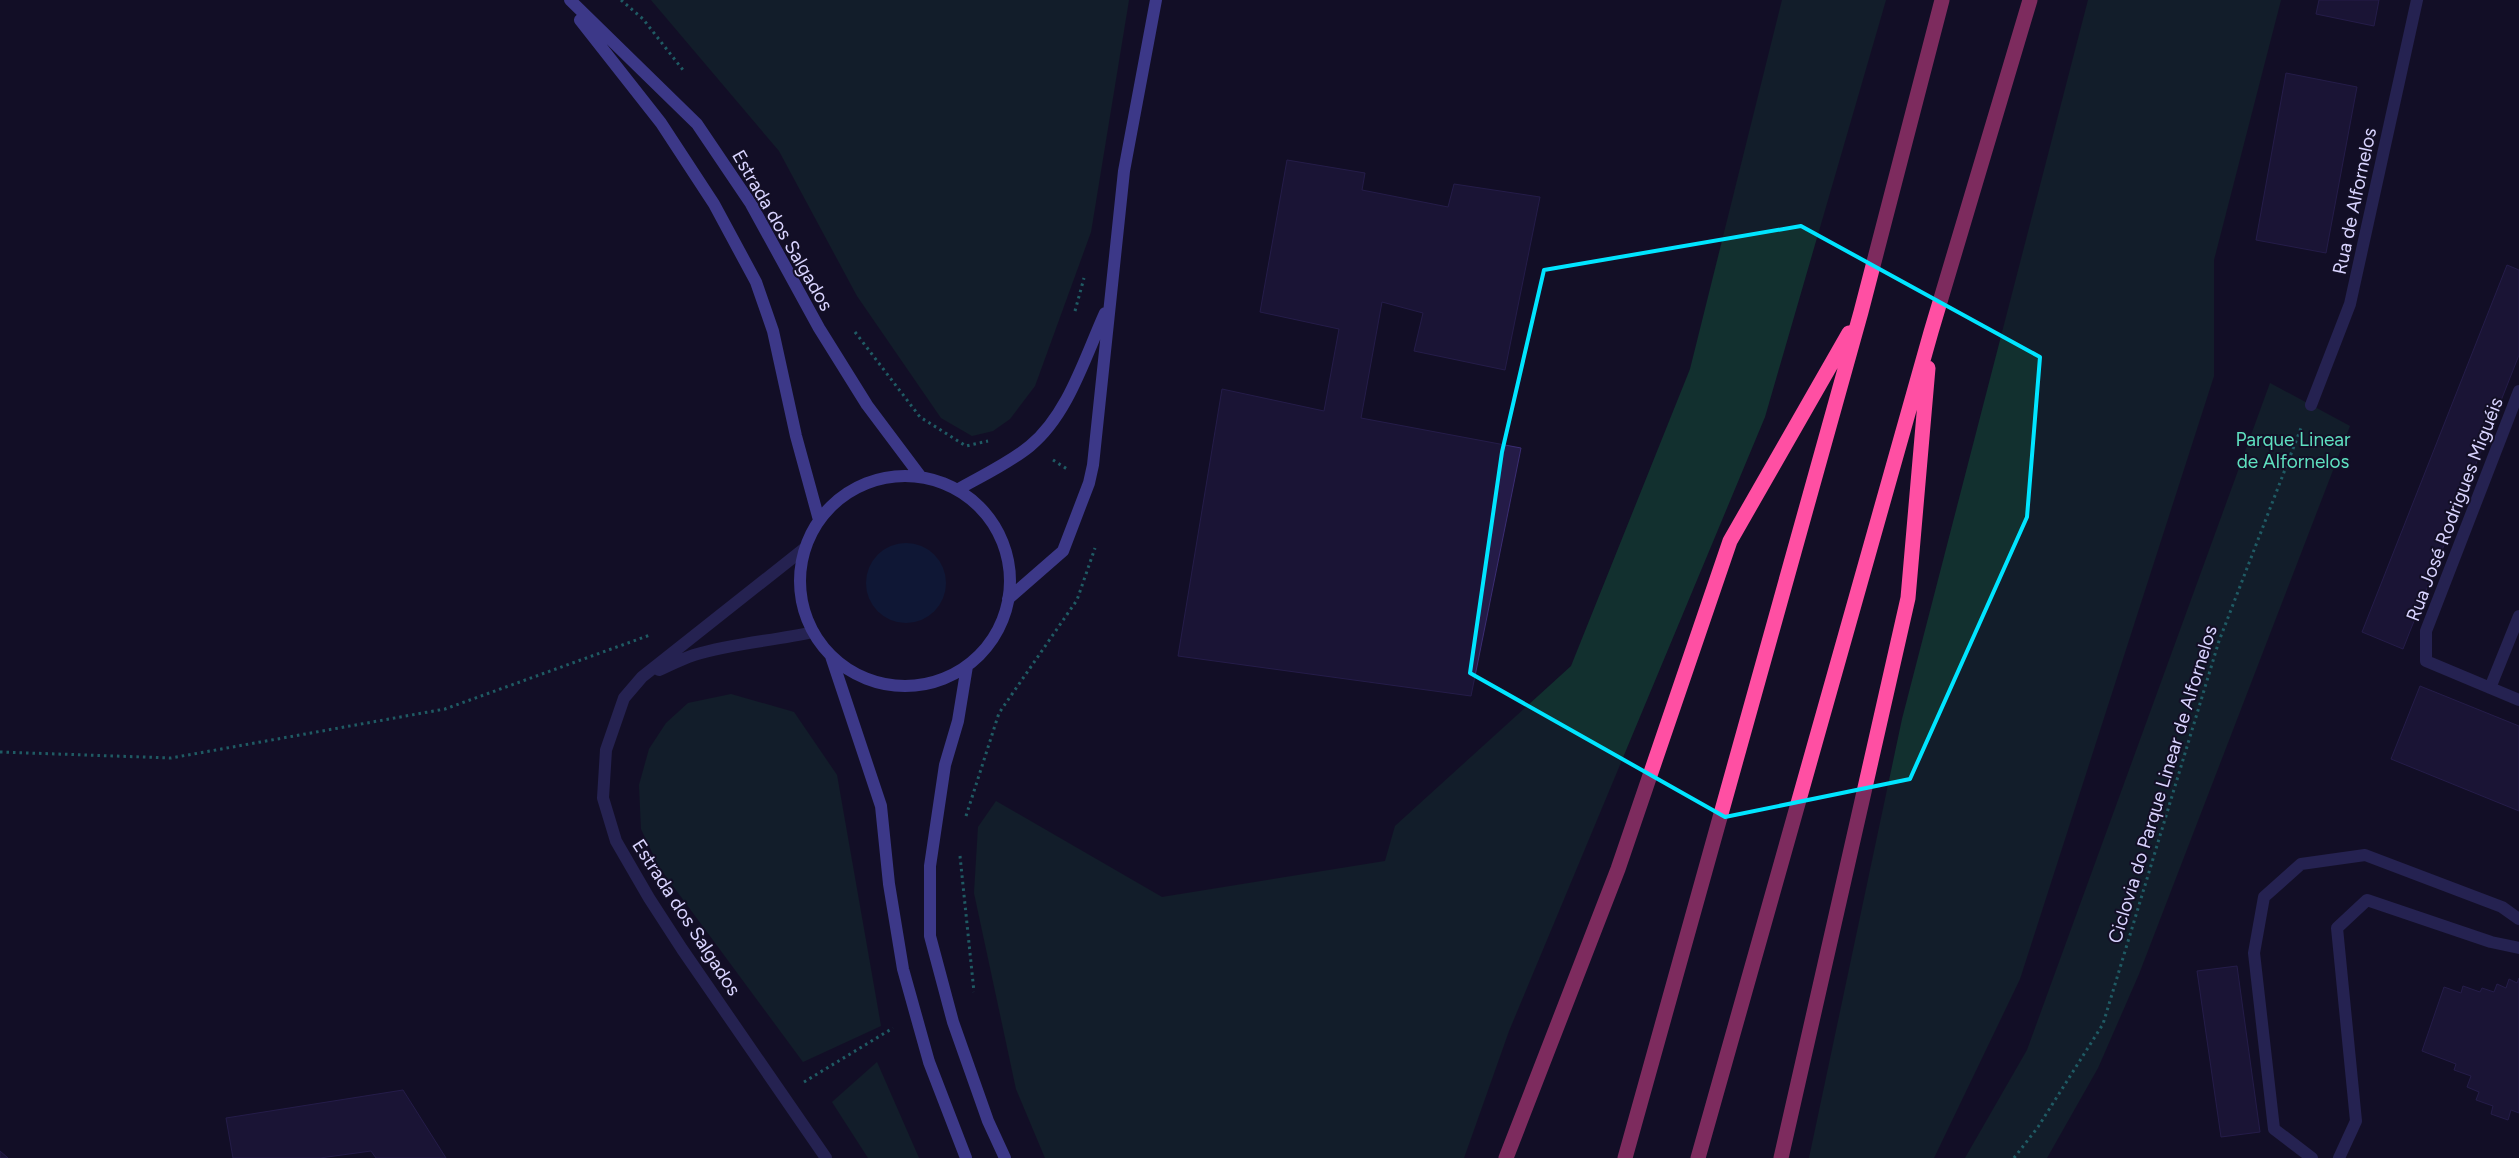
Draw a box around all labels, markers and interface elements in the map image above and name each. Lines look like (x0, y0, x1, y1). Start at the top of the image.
street label: Rua de Alfornelos (2328, 125, 2381, 277)
street label: Estrada dos Salgados (727, 146, 838, 315)
street label: Rua José Rodrigues Miguéis (2401, 394, 2508, 624)
park label: Parque Linear de Alfornelos (2236, 428, 2351, 473)
street label: Ciclovia do Parque Linear de Alfornelos (2103, 622, 2222, 946)
street label: Estrada dos Salgados (627, 835, 746, 1000)

